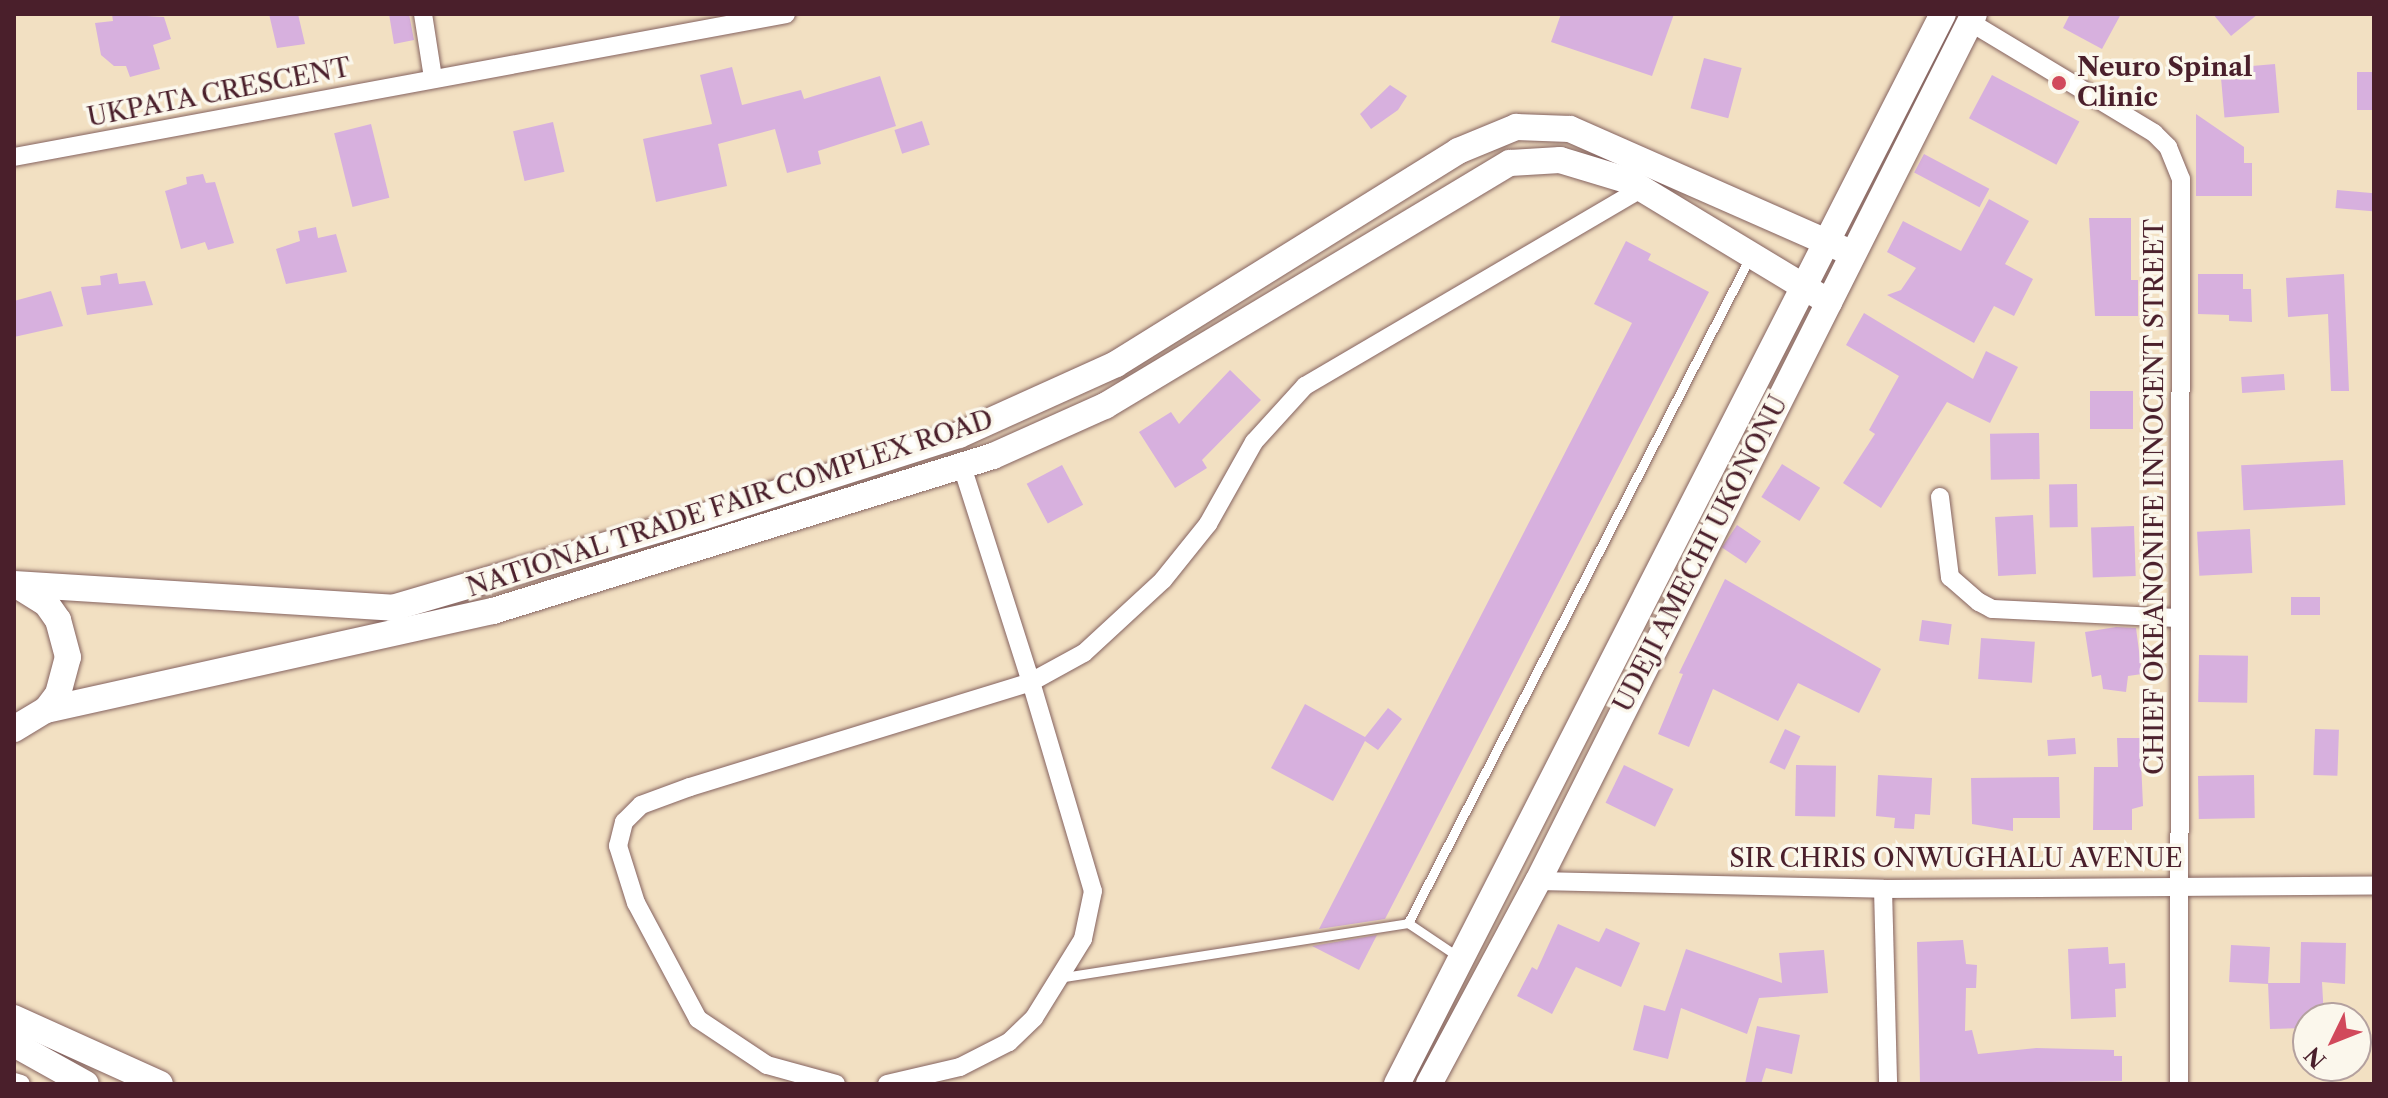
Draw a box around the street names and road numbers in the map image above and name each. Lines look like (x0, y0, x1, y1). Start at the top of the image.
street label: UKPATA CRESCENT (84, 52, 354, 134)
street label: CHIEF OKEANONIFE INNOCENT STREET (2139, 218, 2171, 776)
street label: UDEJI AMECHI UKONONU (1607, 390, 1795, 718)
street label: NATIONAL TRADE FAIR COMPLEX ROAD (462, 404, 998, 604)
street label: SIR CHRIS ONWUGHALU AVENUE (1728, 843, 2184, 875)

